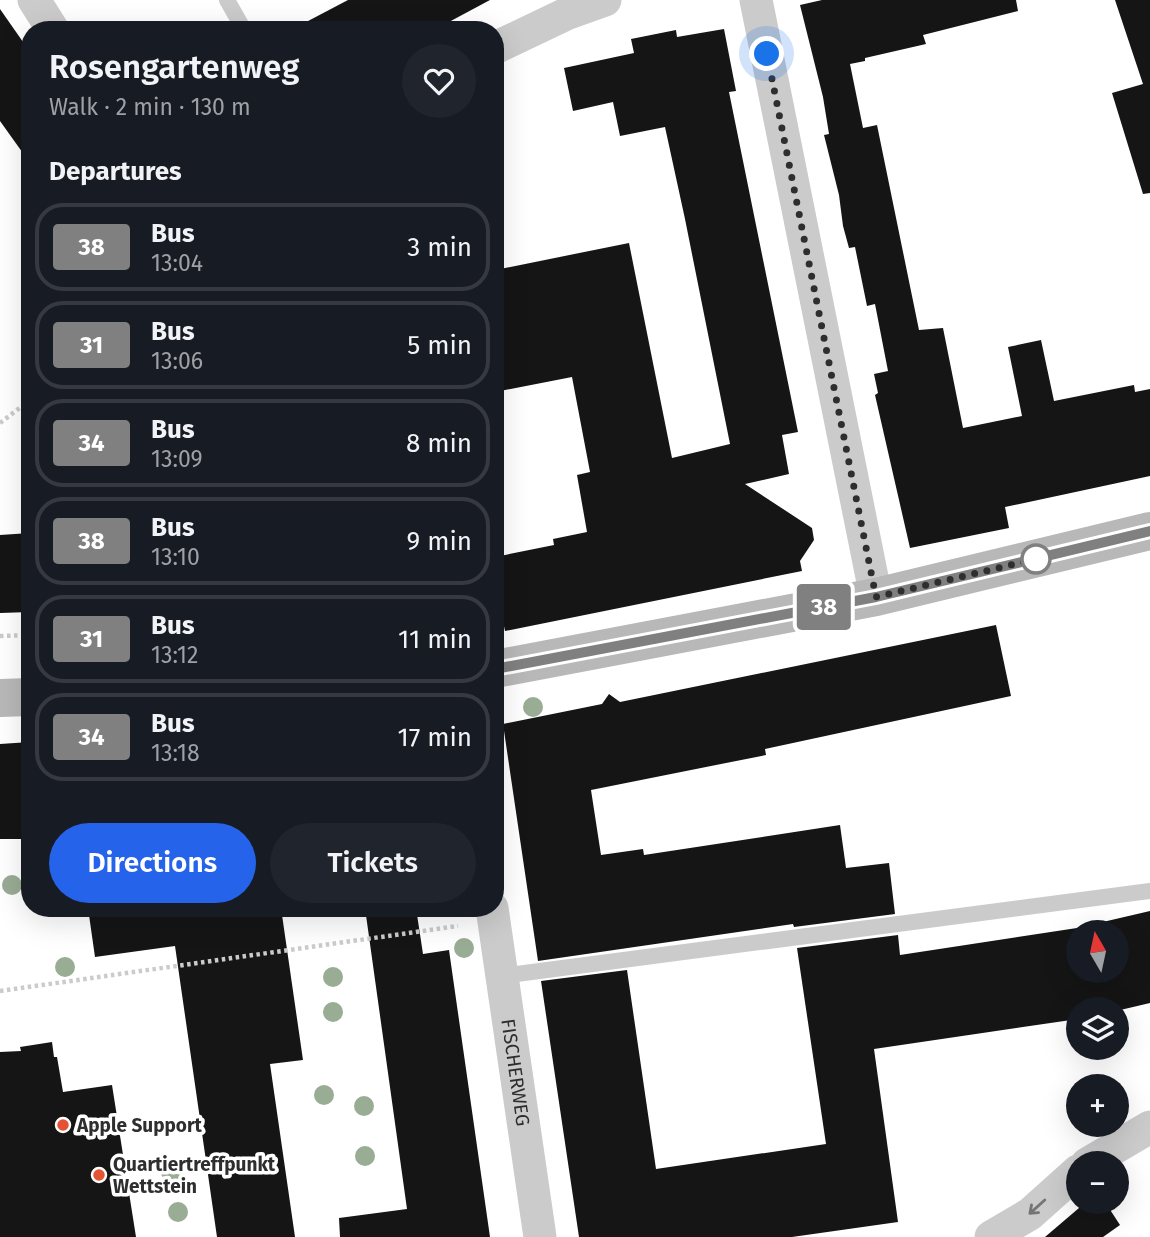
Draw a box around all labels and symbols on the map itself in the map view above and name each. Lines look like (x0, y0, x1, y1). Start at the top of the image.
your location (749, 36, 784, 71)
unlabelled marker (1021, 544, 1051, 574)
line badge: 38 (792, 584, 856, 630)
north arrow (1066, 920, 1129, 984)
street label: FISCHERWEG (496, 1017, 535, 1128)
place label: Apple Support (76, 1114, 203, 1137)
marker: Apple Support (55, 1117, 71, 1133)
place label: Quartiertreffpunkt Wettstein (113, 1153, 276, 1198)
marker: Quartiertreffpunkt Wettstein (91, 1167, 107, 1183)
one-way arrow (1029, 1198, 1046, 1215)

